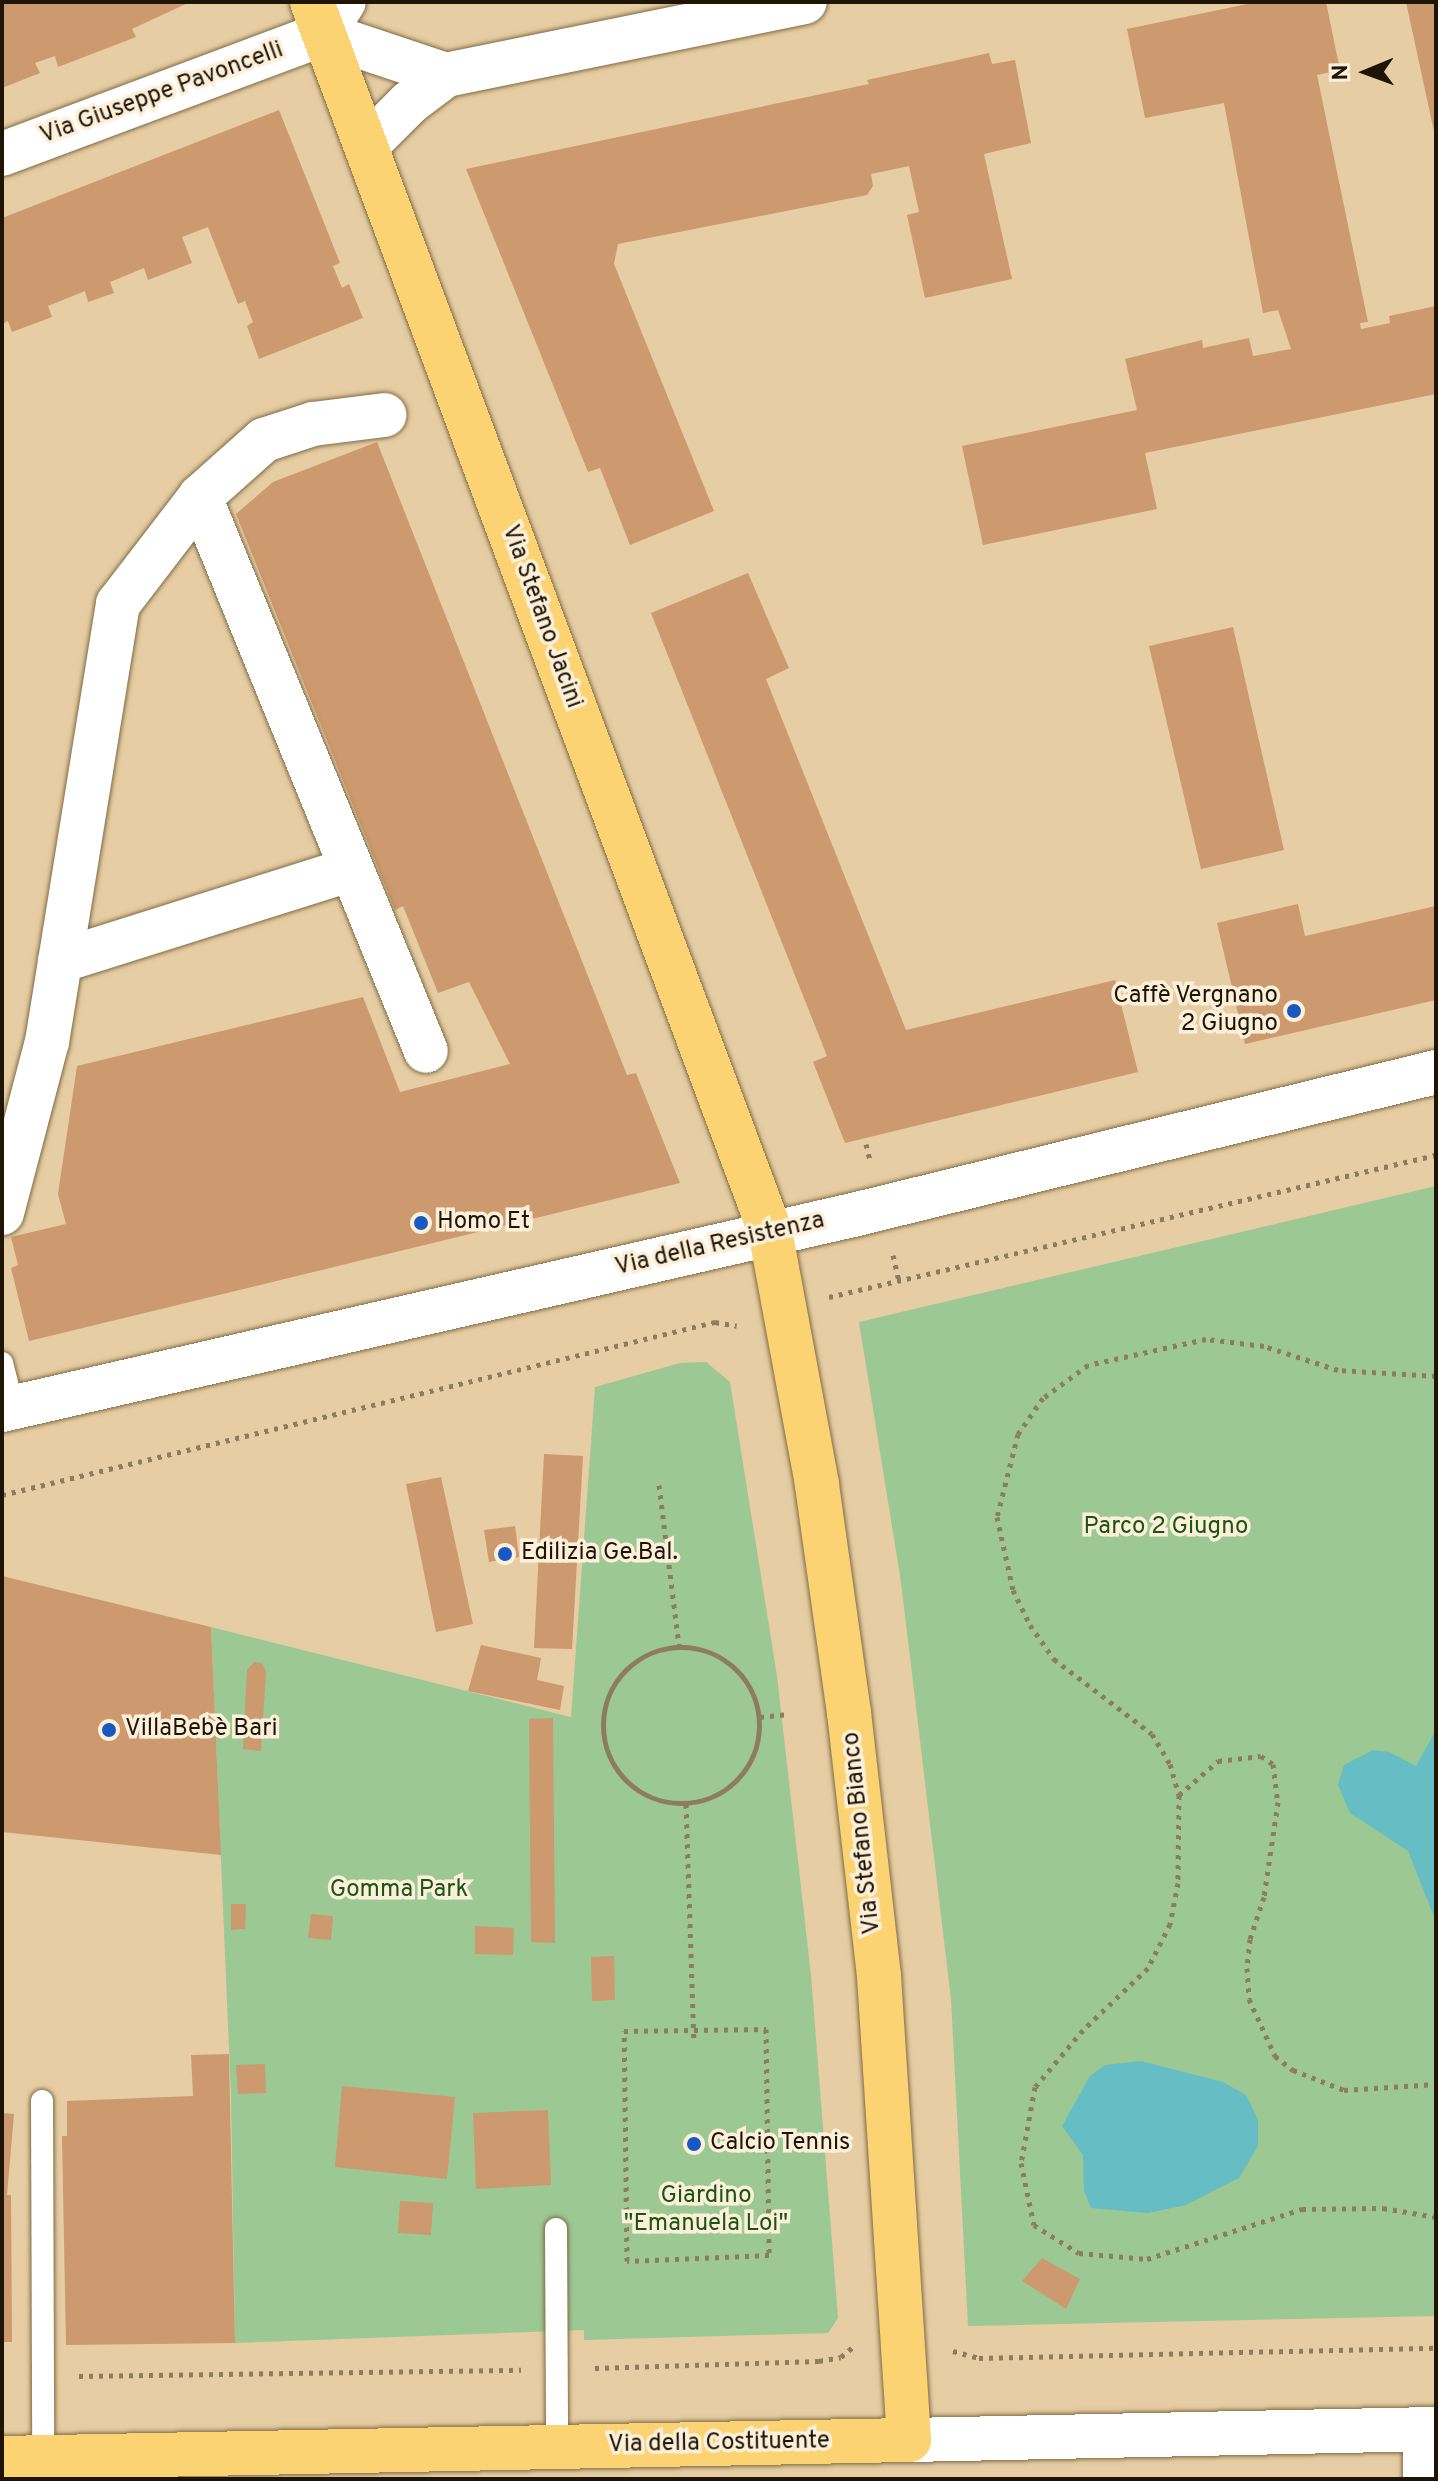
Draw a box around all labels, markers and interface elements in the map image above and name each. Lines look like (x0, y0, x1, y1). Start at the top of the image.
north arrow (1326, 32, 1406, 112)
street label: Via Giuseppe Pavoncelli (37, 37, 287, 151)
text: N (1328, 64, 1355, 81)
street label: Via Stefano Jacini (494, 521, 588, 713)
place label: Caffè Vergnano 2 Giugno (1112, 983, 1278, 1039)
marker: Caffè Vergnano 2 Giugno (1285, 1002, 1303, 1020)
street label: Via della Resistenza (613, 1207, 827, 1283)
place label: Homo Et (437, 1209, 530, 1237)
marker: Homo Et (412, 1214, 430, 1232)
park label: Parco 2 Giugno (1084, 1514, 1248, 1542)
place label: Edilizia Ge.Bal. (521, 1540, 678, 1568)
marker: Edilizia Ge.Bal. (496, 1545, 514, 1563)
place label: VillaBebè Bari (125, 1716, 277, 1744)
marker: VillaBebè Bari (100, 1721, 118, 1739)
street label: Via Stefano Bianco (838, 1730, 888, 1936)
park label: Gomma Park (330, 1877, 468, 1905)
place label: Calcio Tennis (710, 2130, 851, 2158)
marker: Calcio Tennis (685, 2135, 703, 2153)
park label: Giardino "Emanuela Loi" (624, 2183, 788, 2239)
street label: Via della Costituente (608, 2428, 830, 2460)

